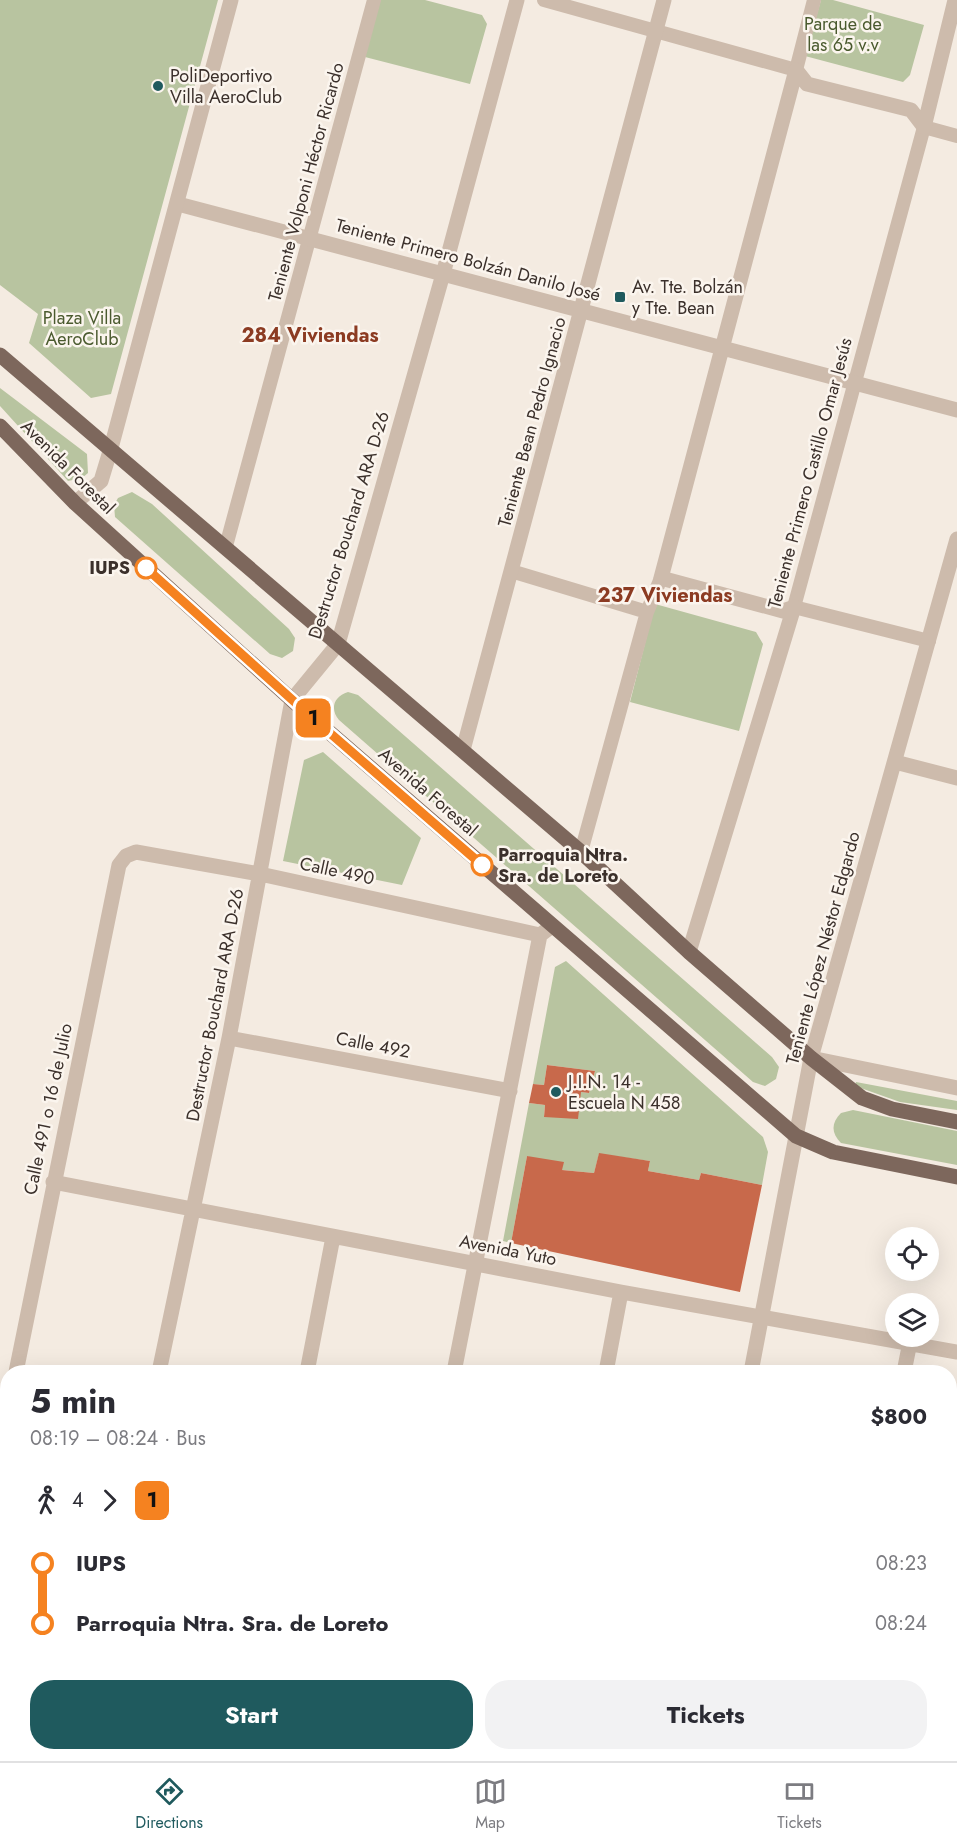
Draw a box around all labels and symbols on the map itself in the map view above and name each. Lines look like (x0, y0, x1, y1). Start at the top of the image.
park label: Parque de las 65 v.v (804, 11, 882, 58)
street label: Teniente Volponi Héctor Ricardo (262, 59, 350, 304)
place label: PoliDeportivo Villa AeroClub (170, 63, 282, 110)
marker: PoliDeportivo Villa AeroClub (151, 79, 165, 93)
street label: Teniente Primero Bolzán Danilo José (333, 212, 603, 308)
place label: Av. Tte. Bolzán y Tte. Bean (632, 274, 743, 321)
marker: Av. Tte. Bolzán y Tte. Bean (613, 290, 627, 304)
park label: Plaza Villa AeroClub (43, 305, 121, 352)
street label: Teniente Bean Pedro Ignacio (491, 314, 573, 530)
district label: 284 Viviendas (241, 321, 379, 350)
street label: Teniente Primero Castillo Omar Jesús (761, 335, 859, 611)
street label: Destructor Bouchard ARA D-26 (302, 408, 396, 642)
street label: Avenida Forestal (15, 414, 121, 520)
place label: IUPS (89, 555, 130, 581)
marker: IUPS (135, 557, 157, 579)
district label: 237 Viviendas (598, 581, 732, 610)
line badge: 1 (294, 698, 332, 738)
street label: Avenida Forestal (373, 741, 483, 843)
street label: Teniente López Néstor Edgardo (779, 829, 867, 1067)
place label: Parroquia Ntra. Sra. de Loreto (498, 842, 628, 889)
street label: Calle 490 (297, 850, 377, 892)
marker: Parroquia Ntra. Sra. de Loreto (471, 854, 493, 876)
street label: Destructor Bouchard ARA D-26 (180, 886, 250, 1124)
street label: Calle 491 o 16 de Julio (17, 1021, 79, 1197)
street label: Calle 492 (334, 1025, 412, 1065)
place label: J.I.N. 14 - Escuela N 458 (566, 1069, 681, 1116)
marker: J.I.N. 14 - Escuela N 458 (549, 1085, 563, 1099)
street label: Avenida Yuto (457, 1228, 559, 1272)

